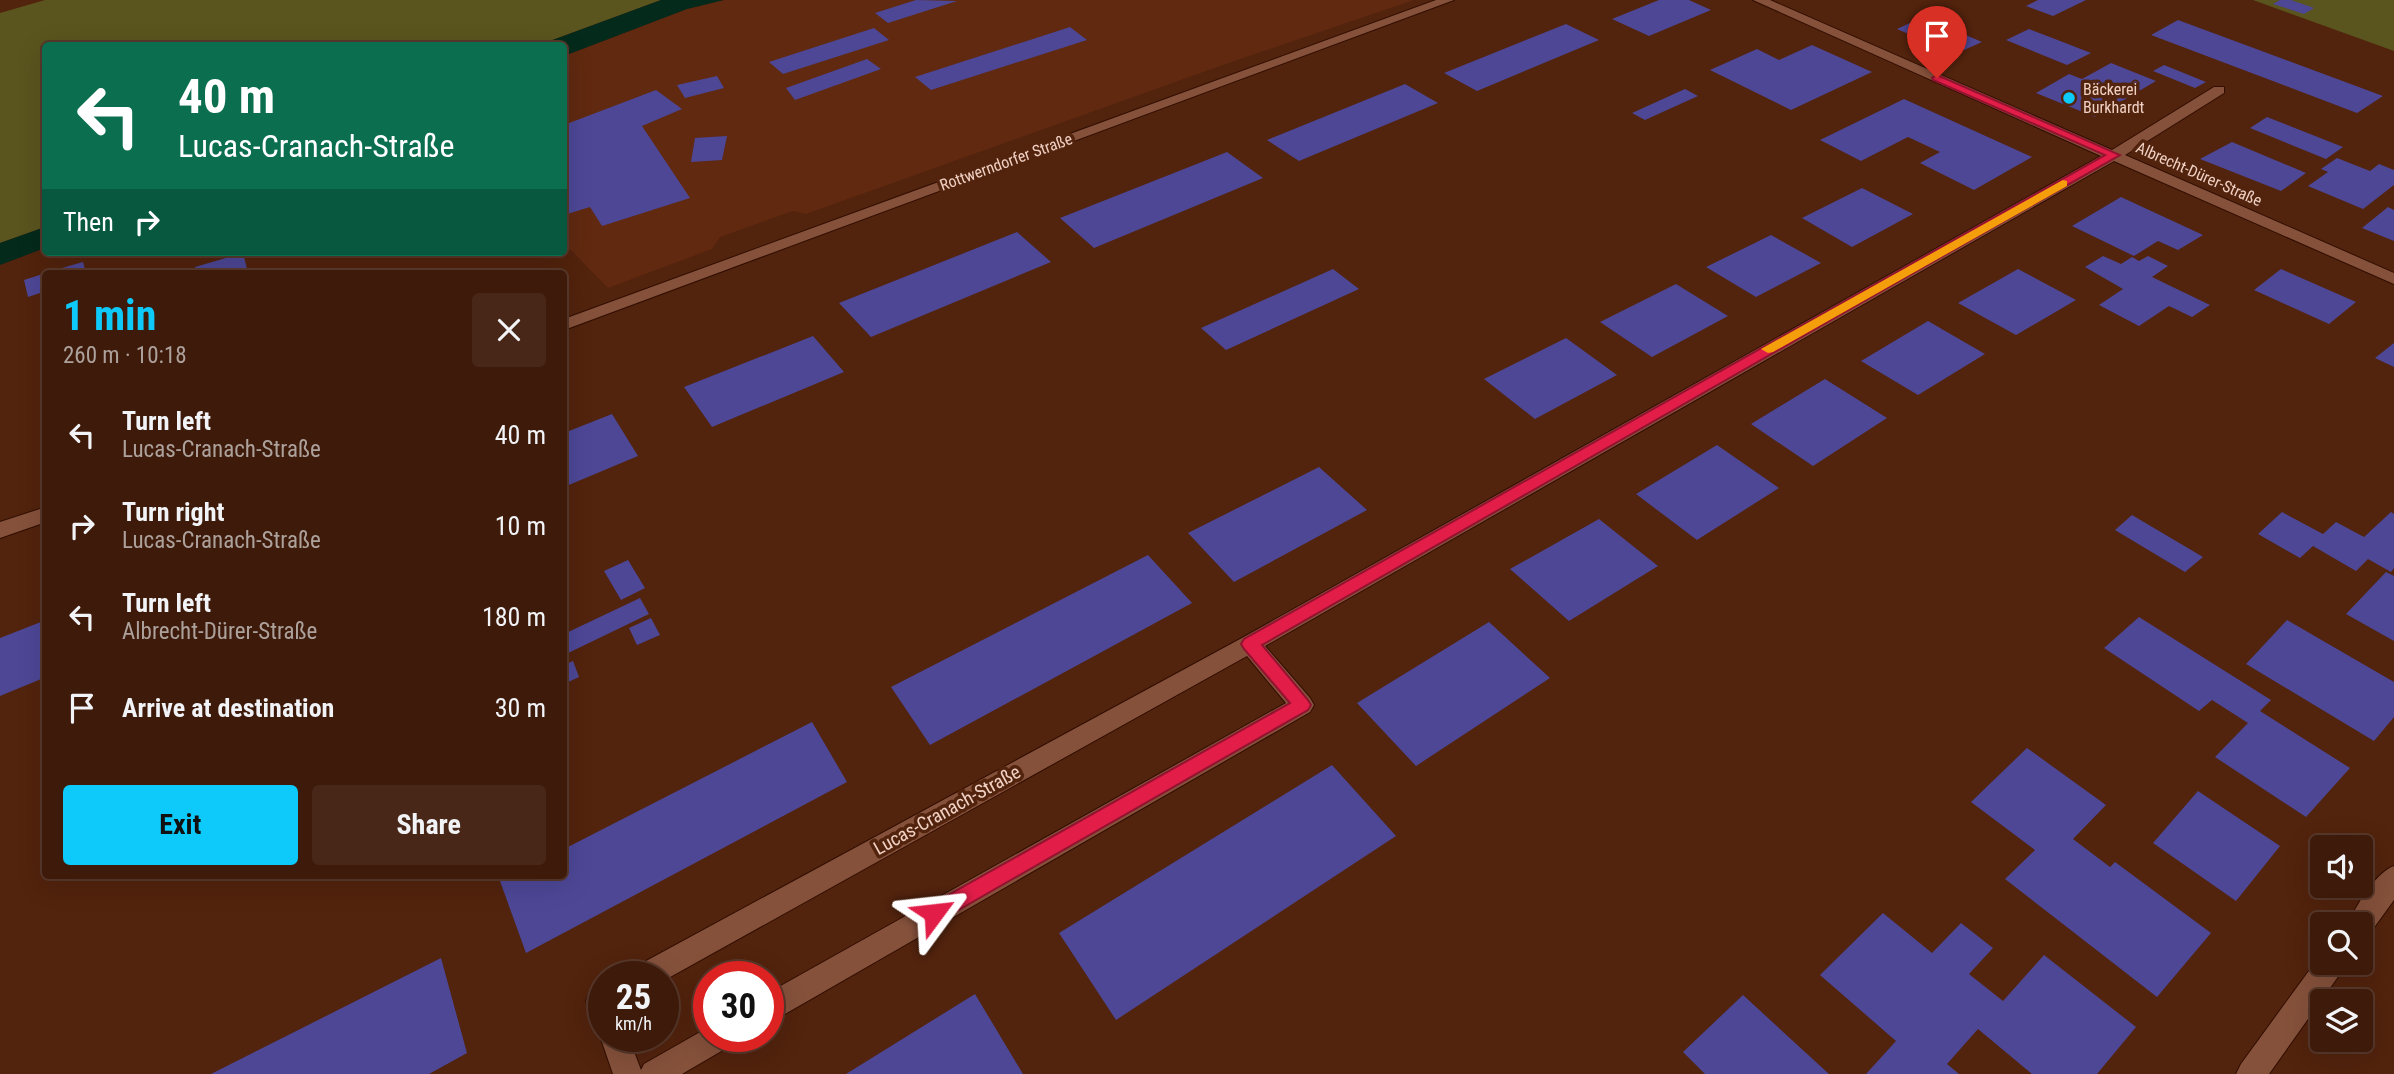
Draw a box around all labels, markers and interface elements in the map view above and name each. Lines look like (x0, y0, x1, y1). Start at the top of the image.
pin (1907, 6, 1967, 78)
icon: arrive (1918, 17, 1956, 55)
text: 40 m (178, 68, 275, 125)
icon: left (63, 70, 154, 161)
place label: Bäckerei Burkhardt (2083, 80, 2145, 117)
marker: Bäckerei Burkhardt (2061, 90, 2077, 106)
text: Lucas-Cranach-Straße (178, 127, 454, 165)
street label: Rottwerndorfer Straße (937, 129, 1075, 195)
street label: Albrecht-Dürer-Straße (2133, 138, 2265, 210)
icon: right (128, 203, 166, 241)
text: Then (63, 207, 114, 237)
text: 1 min (63, 291, 156, 340)
button: close (472, 293, 546, 367)
text: 260 m · 10:18 (63, 342, 187, 369)
text: Turn left (122, 406, 211, 436)
icon: left (63, 416, 101, 454)
text: 40 m (495, 420, 546, 450)
text: Lucas-Cranach-Straße (122, 436, 321, 463)
text: Turn right (122, 497, 224, 527)
icon: right (63, 507, 101, 545)
text: 10 m (495, 511, 546, 541)
text: Lucas-Cranach-Straße (122, 527, 321, 554)
text: Turn left (122, 588, 211, 618)
icon: left (63, 598, 101, 636)
text: 180 m (482, 602, 546, 632)
text: Albrecht-Dürer-Straße (122, 618, 317, 645)
icon: arrive (63, 689, 101, 727)
text: Arrive at destination (122, 693, 334, 723)
text: 30 m (495, 693, 546, 723)
street label: Lucas-Cranach-Straße (870, 760, 1024, 860)
button: Exit (63, 785, 298, 865)
button: Share (312, 785, 546, 865)
map controls (2310, 835, 2373, 1052)
button: sound (2310, 835, 2373, 898)
position arrow (897, 876, 971, 950)
button: search (2310, 912, 2373, 975)
speed limit sign: 30 (693, 961, 784, 1052)
text: 25 (616, 977, 651, 1018)
button: layers (2310, 989, 2373, 1052)
text: km/h (615, 1013, 652, 1034)

